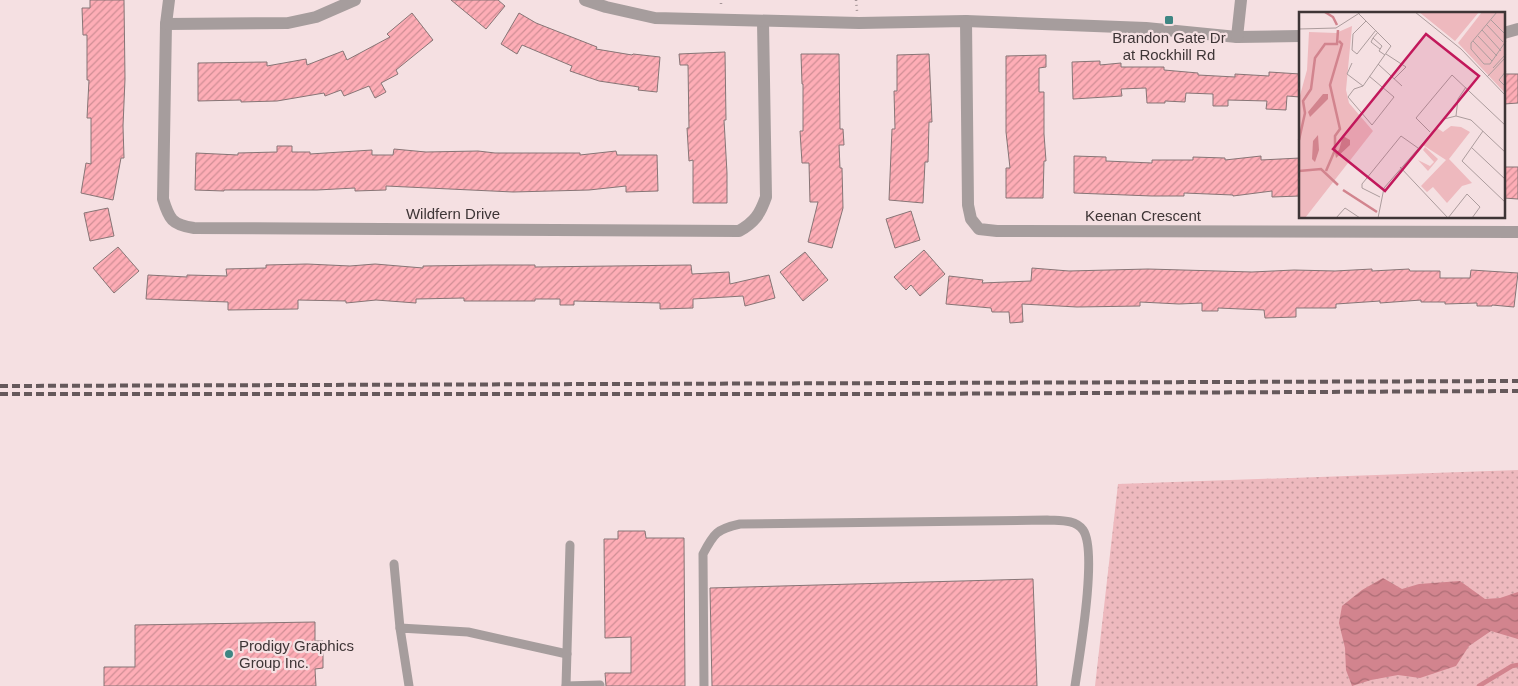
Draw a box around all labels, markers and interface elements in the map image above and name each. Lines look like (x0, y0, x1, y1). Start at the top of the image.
inset map (1299, 12, 1506, 219)
marker: Brandon Gate Dr at Rockhill Rd (1163, 14, 1175, 26)
place label: Brandon Gate Dr at Rockhill Rd (1112, 29, 1226, 63)
street label: Wildfern Drive (406, 205, 500, 222)
street label: Keenan Crescent (1085, 207, 1202, 224)
place label: Prodigy Graphics Group Inc. (239, 637, 354, 671)
marker: Prodigy Graphics Group Inc. (223, 648, 235, 660)

